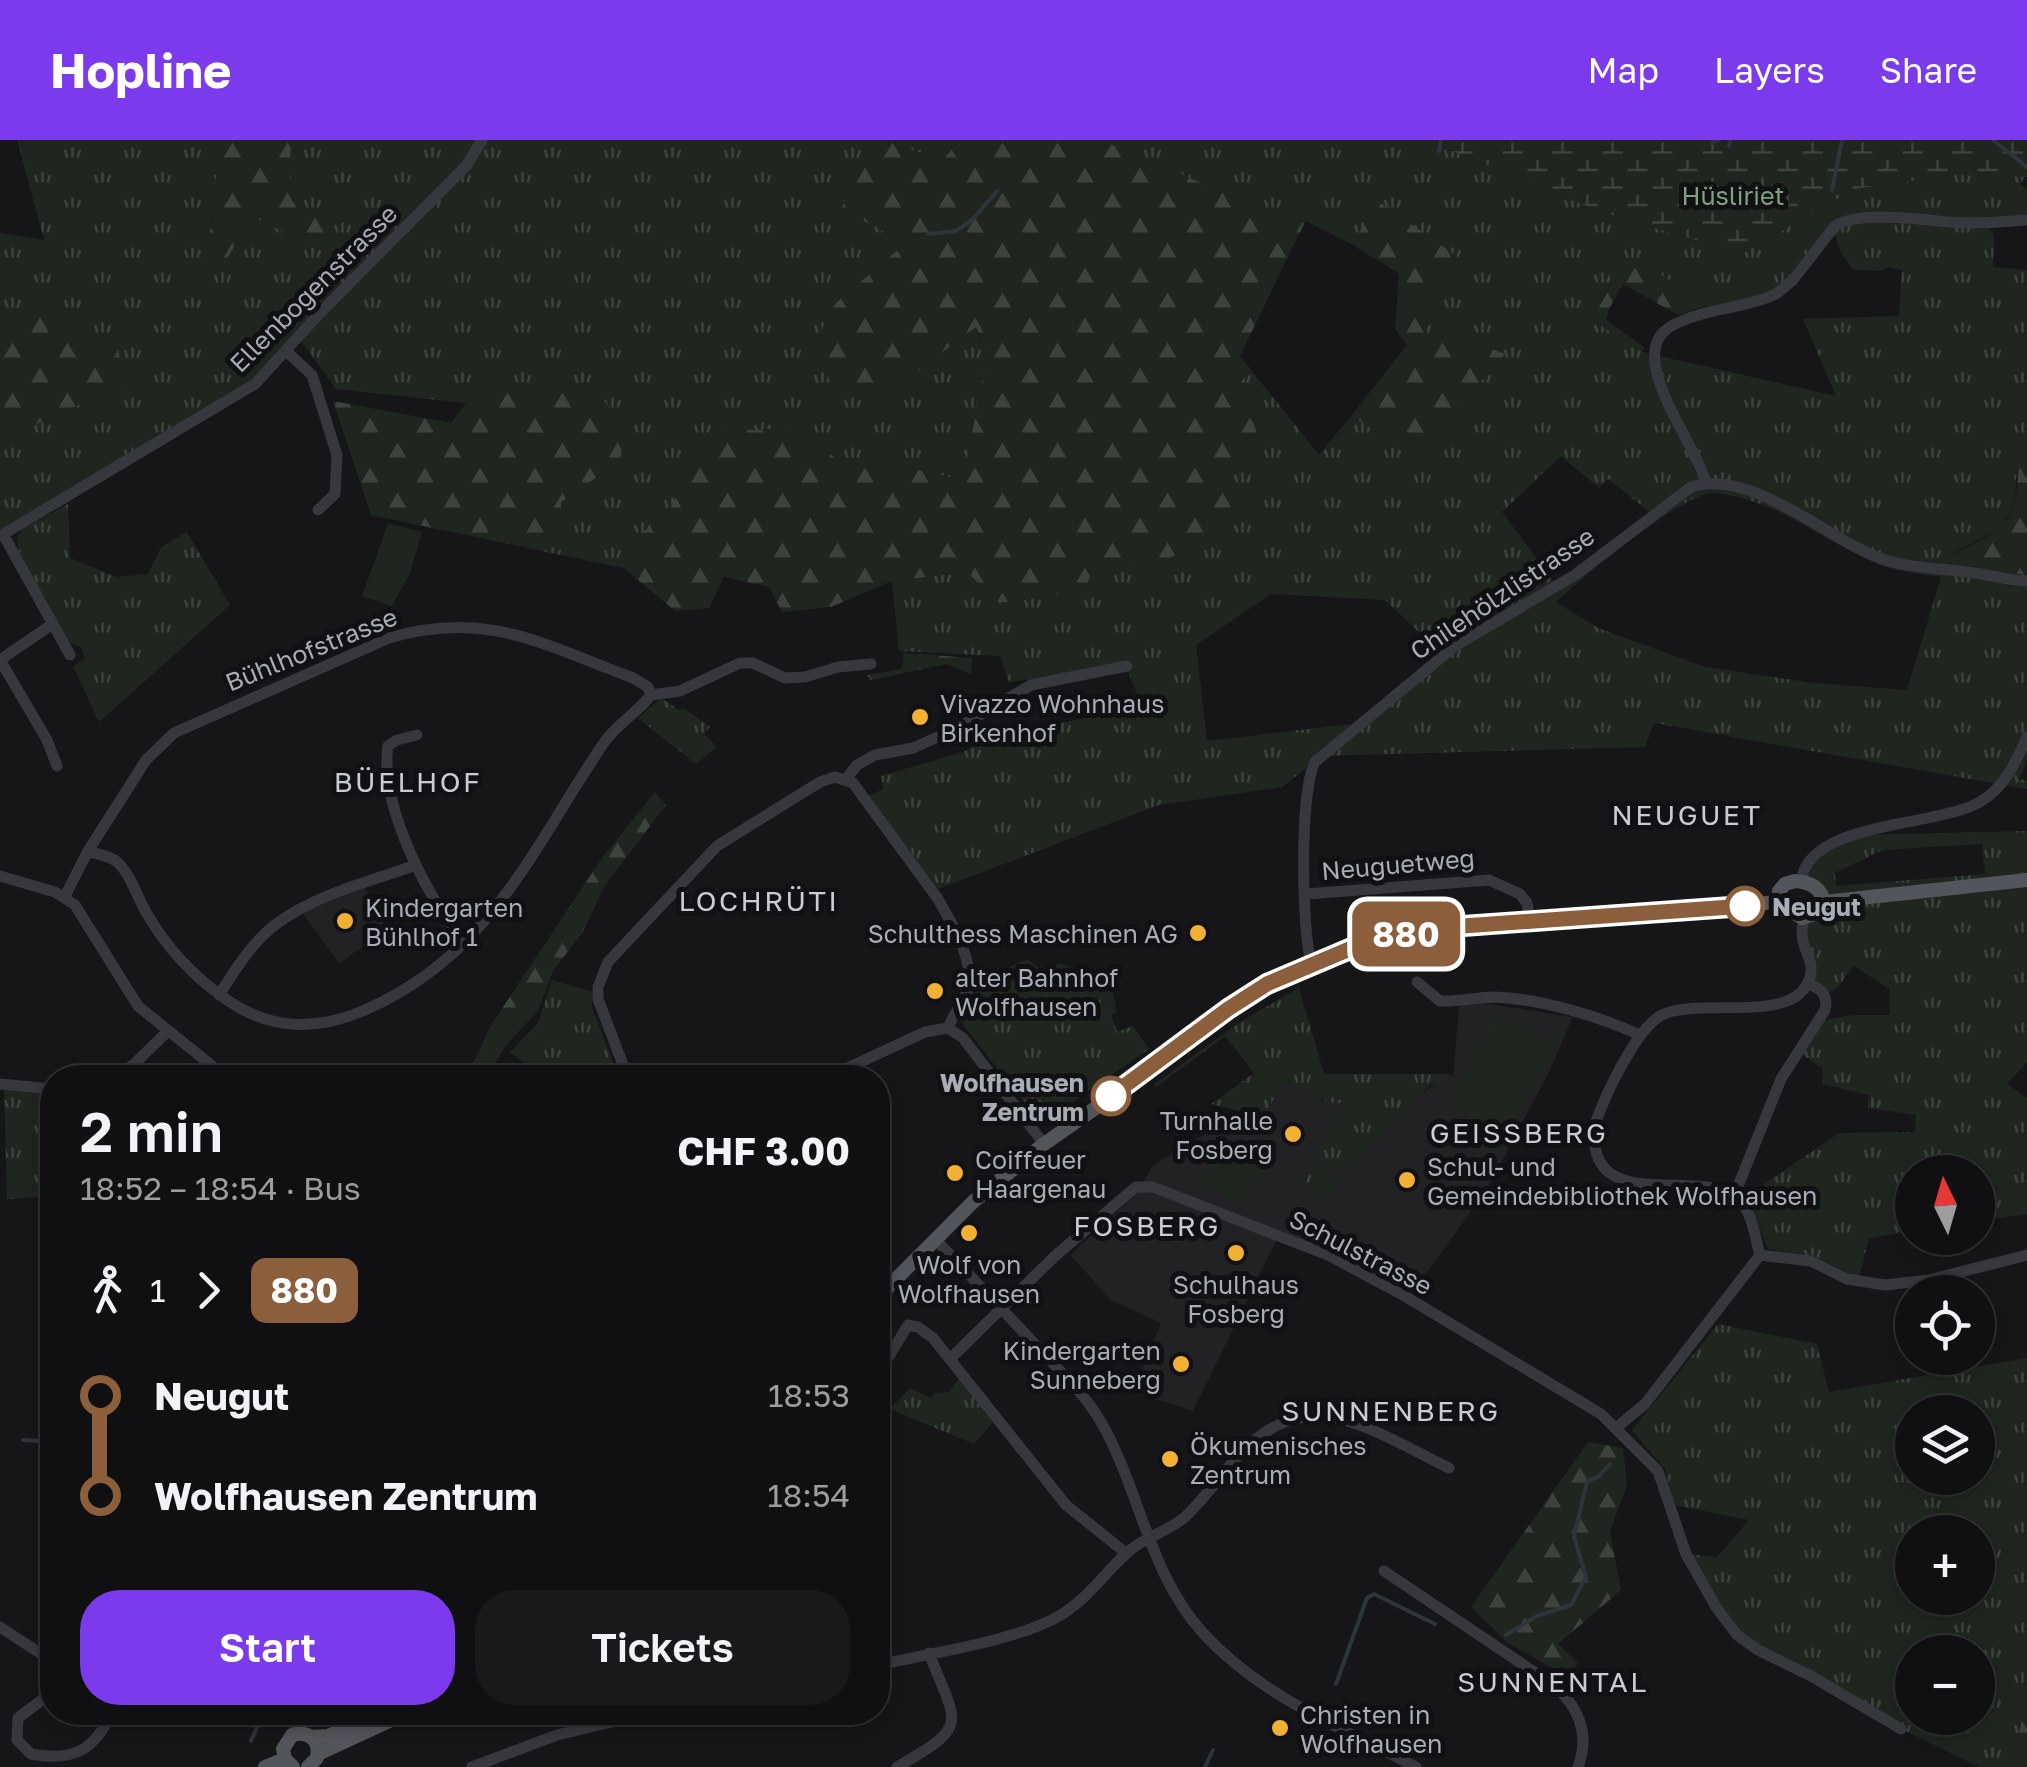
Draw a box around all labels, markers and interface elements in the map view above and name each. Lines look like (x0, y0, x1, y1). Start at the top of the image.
text: Hopline (50, 41, 231, 99)
text: Map (1588, 49, 1659, 91)
text: Layers (1714, 49, 1825, 91)
text: Share (1880, 49, 1977, 91)
park label: Hüsliriet (1681, 180, 1785, 211)
street label: Ellenbogenstrasse (223, 198, 403, 378)
street label: Chilehölzlistrasse (1404, 520, 1600, 666)
street label: Bühlhofstrasse (221, 600, 401, 698)
place label: Vivazzo Wohnhaus Birkenhof (940, 688, 1164, 748)
marker: Vivazzo Wohnhaus Birkenhof (909, 706, 931, 728)
district label: BÜELHOF (334, 765, 482, 798)
district label: NEUGUET (1611, 798, 1763, 831)
street label: Neuguetweg (1320, 842, 1476, 886)
district label: LOCHRÜTI (678, 884, 840, 917)
marker: Neugut (1726, 887, 1764, 925)
place label: Neugut (1772, 891, 1861, 922)
place label: Kindergarten Bühlhof 1 (365, 892, 523, 952)
line badge: 880 (1348, 902, 1464, 966)
marker: Kindergarten Bühlhof 1 (334, 910, 356, 932)
text: 880 (1372, 913, 1440, 955)
place label: Schulthess Maschinen AG (868, 918, 1178, 949)
marker: Schulthess Maschinen AG (1187, 922, 1209, 944)
place label: alter Bahnhof Wolfhausen (955, 962, 1118, 1022)
marker: alter Bahnhof Wolfhausen (924, 980, 946, 1002)
place label: Wolfhausen Zentrum (940, 1067, 1084, 1127)
marker: Wolfhausen Zentrum (1092, 1077, 1130, 1115)
text: 2 min (80, 1098, 223, 1164)
place label: Turnhalle Fosberg (1160, 1105, 1273, 1165)
district label: GEISSBERG (1430, 1116, 1608, 1149)
marker: Turnhalle Fosberg (1282, 1123, 1304, 1145)
text: CHF 3.00 (677, 1128, 850, 1173)
place label: Coiffeuer Haargenau (975, 1144, 1106, 1204)
place label: Schul- und Gemeindebibliothek Wolfhausen (1427, 1151, 1817, 1211)
north arrow (1895, 1155, 1995, 1255)
map controls (1895, 1155, 1995, 1735)
marker: Coiffeuer Haargenau (944, 1162, 966, 1184)
text: 18:52 – 18:54 · Bus (80, 1169, 361, 1207)
marker: Schul- und Gemeindebibliothek Wolfhausen (1396, 1169, 1418, 1191)
street label: Schulstrasse (1284, 1203, 1438, 1301)
district label: FOSBERG (1073, 1209, 1221, 1242)
marker: Wolf von Wolfhausen (958, 1222, 980, 1244)
marker: Schulhaus Fosberg (1225, 1242, 1247, 1264)
place label: Wolf von Wolfhausen (898, 1249, 1040, 1309)
icon: walk (80, 1263, 135, 1318)
icon: forward (181, 1263, 236, 1318)
text: 880 (271, 1269, 338, 1311)
place label: Schulhaus Fosberg (1173, 1269, 1299, 1329)
text: 1 (150, 1271, 166, 1309)
button: locate (1895, 1275, 1995, 1375)
place label: Kindergarten Sunneberg (1003, 1335, 1161, 1395)
marker: Kindergarten Sunneberg (1170, 1353, 1192, 1375)
text: Neugut (154, 1373, 289, 1418)
text: 18:53 (768, 1376, 850, 1414)
district label: SUNNENBERG (1282, 1394, 1500, 1427)
button: layers (1895, 1395, 1995, 1495)
place label: Ökumenisches Zentrum (1190, 1430, 1366, 1490)
marker: Ökumenisches Zentrum (1159, 1448, 1181, 1470)
text: Wolfhausen Zentrum (154, 1473, 538, 1518)
text: 18:54 (767, 1476, 850, 1514)
button: + (1895, 1515, 1995, 1615)
button: Start (80, 1590, 455, 1705)
button: Tickets (475, 1590, 850, 1705)
button: − (1895, 1635, 1995, 1735)
district label: SUNNENTAL (1457, 1665, 1649, 1698)
place label: Christen in Wolfhausen (1300, 1699, 1442, 1759)
marker: Christen in Wolfhausen (1269, 1717, 1291, 1739)

